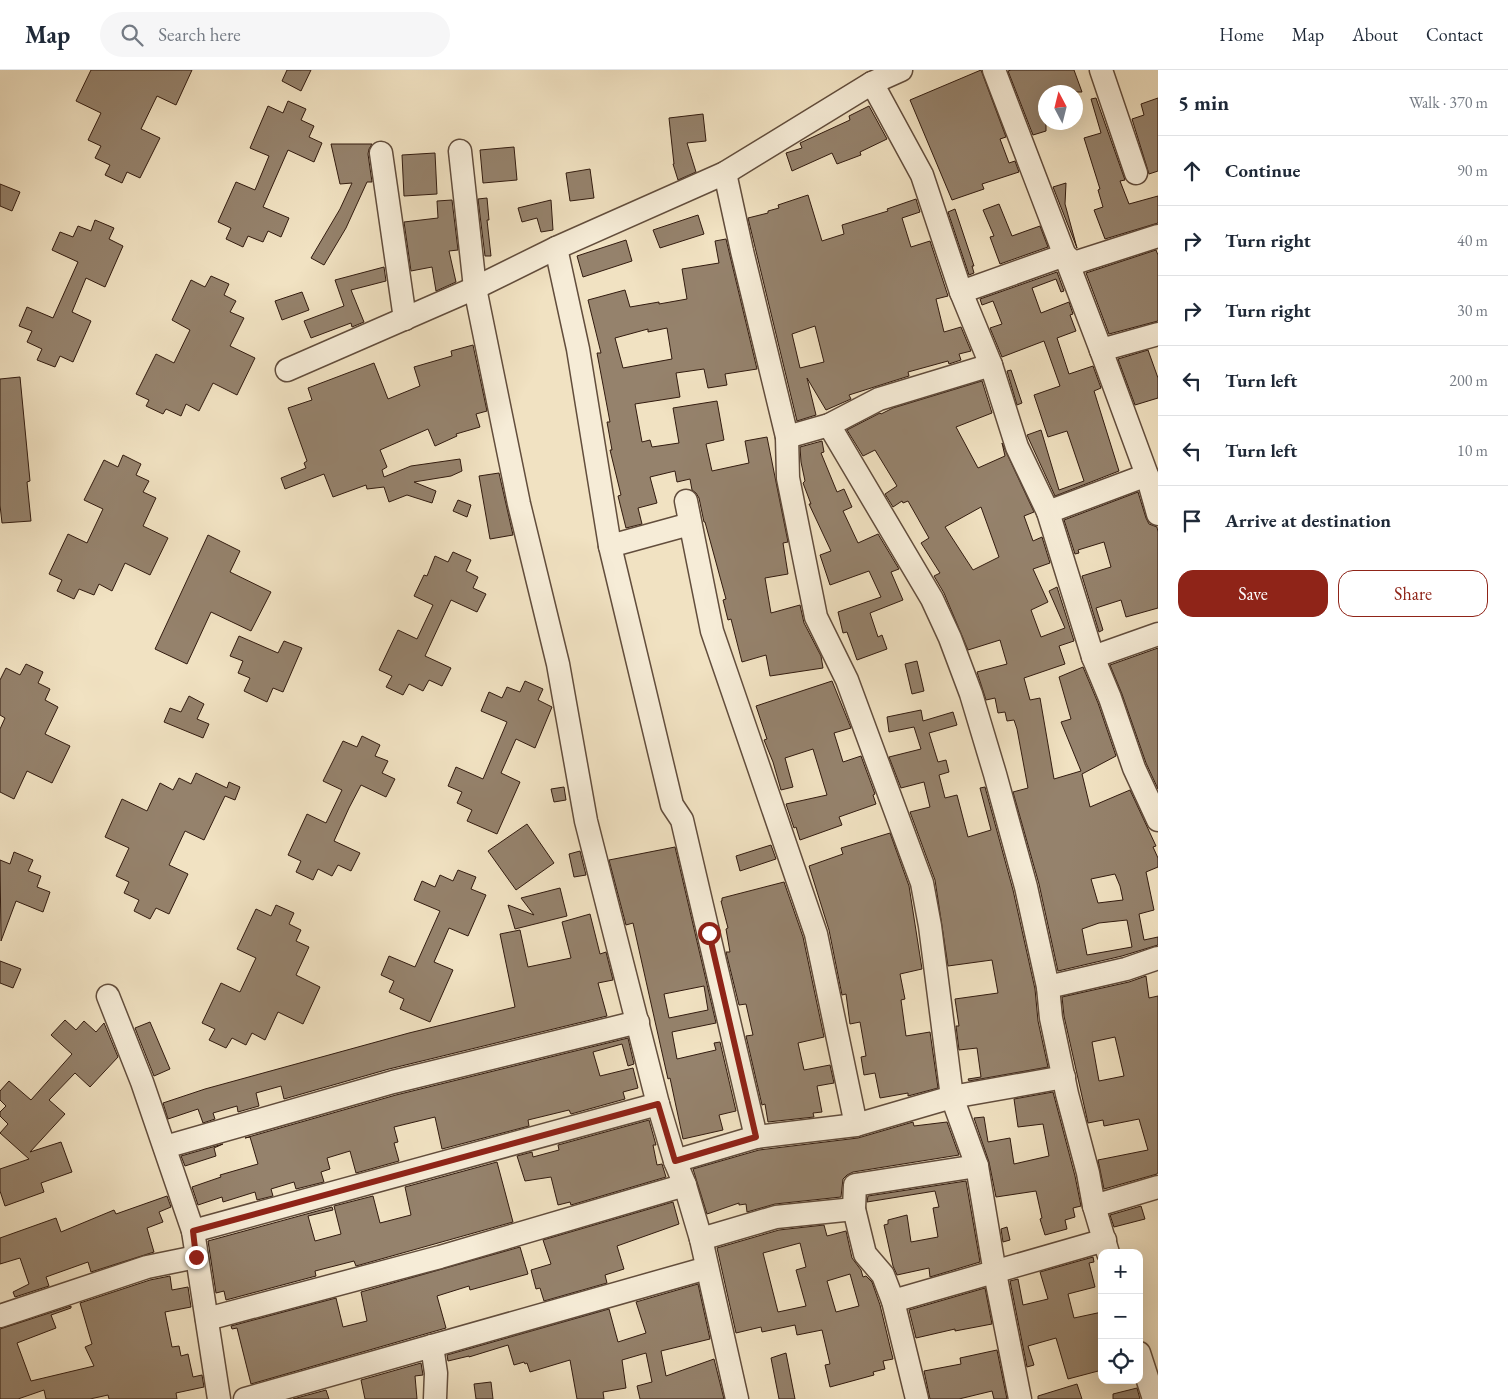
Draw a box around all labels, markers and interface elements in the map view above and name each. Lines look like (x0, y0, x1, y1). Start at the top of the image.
search box (100, 12, 450, 57)
text: Map (25, 19, 70, 50)
icon: search (118, 21, 146, 49)
text: Search here (158, 22, 241, 47)
text: Home (1219, 23, 1264, 46)
text: Map (1292, 23, 1324, 46)
text: About (1352, 23, 1398, 46)
text: Contact (1426, 23, 1483, 46)
north arrow (1038, 85, 1083, 130)
text: 5 min (1178, 89, 1229, 116)
text: Walk · 370 m (1409, 92, 1488, 113)
icon: ahead (1178, 157, 1206, 185)
text: Continue (1225, 158, 1300, 183)
text: 90 m (1457, 160, 1488, 181)
icon: right (1178, 227, 1206, 255)
text: Turn right (1225, 228, 1311, 253)
text: 40 m (1457, 230, 1488, 251)
icon: right (1178, 297, 1206, 325)
text: Turn right (1225, 298, 1311, 323)
text: 30 m (1457, 300, 1488, 321)
icon: left (1178, 367, 1206, 395)
text: Turn left (1225, 368, 1297, 393)
text: 200 m (1449, 370, 1488, 391)
icon: left (1178, 437, 1206, 465)
text: Turn left (1225, 438, 1297, 463)
text: 10 m (1457, 440, 1488, 461)
icon: arrive (1178, 507, 1206, 535)
text: Arrive at destination (1225, 508, 1391, 533)
button: Save (1178, 570, 1328, 617)
button: Share (1338, 570, 1488, 617)
route start (698, 922, 721, 945)
route end (185, 1246, 208, 1269)
map controls (1098, 1249, 1143, 1384)
button: + (1098, 1249, 1143, 1294)
button: − (1098, 1294, 1143, 1339)
button: locate (1098, 1339, 1143, 1384)

